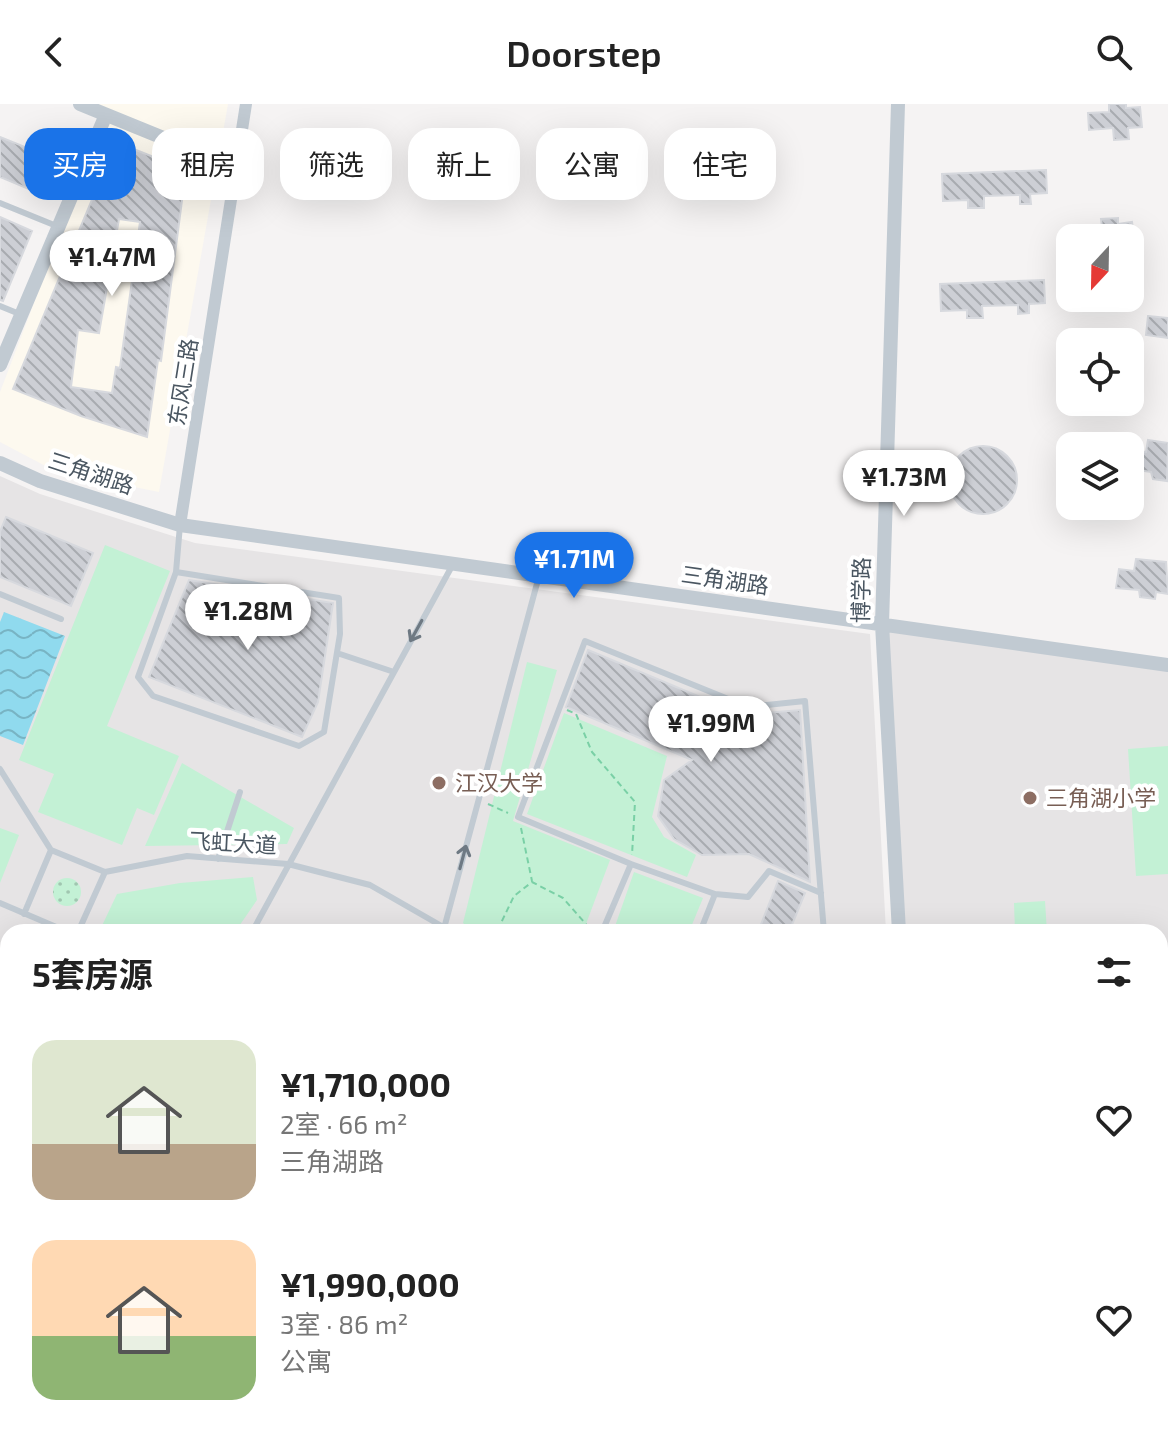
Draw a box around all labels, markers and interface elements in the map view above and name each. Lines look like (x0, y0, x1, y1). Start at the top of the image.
icon: back (32, 30, 76, 74)
icon: search (1092, 30, 1136, 74)
text: Doorstep (506, 31, 662, 74)
chip: 买房 (24, 128, 136, 200)
chip: 租房 (152, 128, 264, 200)
chip: 筛选 (280, 128, 392, 200)
chip: 新上 (408, 128, 520, 200)
chip: 公寓 (536, 128, 648, 200)
chip: 住宅 (664, 128, 776, 200)
north arrow (1056, 224, 1144, 312)
map controls (1056, 224, 1144, 520)
pin: ¥1.47M (47, 230, 177, 298)
text: ¥1.47M (68, 240, 156, 271)
button: locate (1056, 328, 1144, 416)
street label: 东风三路 (162, 336, 202, 427)
button: layers (1056, 432, 1144, 520)
street label: 三角湖路 (45, 446, 137, 498)
pin: ¥1.73M (839, 450, 969, 518)
text: ¥1.73M (861, 460, 947, 491)
pin: ¥1.71M (509, 532, 639, 600)
text: ¥1.71M (533, 542, 615, 573)
street label: 博学路 (846, 557, 874, 623)
street label: 三角湖路 (680, 560, 771, 598)
pin: ¥1.28M (183, 584, 313, 652)
text: ¥1.28M (203, 594, 293, 625)
one-way arrow (408, 619, 423, 643)
pin: ¥1.99M (646, 696, 776, 764)
text: ¥1.99M (666, 706, 756, 737)
place label: 江汉大学 (455, 769, 543, 795)
marker: 江汉大学 (430, 774, 448, 792)
place label: 三角湖小学 (1046, 784, 1156, 810)
marker: 三角湖小学 (1021, 789, 1039, 807)
street label: 飞虹大道 (188, 827, 278, 857)
one-way arrow (457, 844, 472, 870)
icon: filters (1092, 950, 1136, 994)
text: 5套房源 (32, 953, 153, 994)
text: ¥1,710,000 (280, 1063, 451, 1104)
icon: home (96, 1072, 192, 1168)
icon: heart (1092, 1098, 1136, 1142)
text: 2室 · 66 m² (280, 1108, 407, 1139)
text: 三角湖路 (280, 1145, 384, 1176)
text: ¥1,990,000 (280, 1263, 460, 1304)
icon: home (96, 1272, 192, 1368)
icon: heart (1092, 1298, 1136, 1342)
text: 3室 · 86 m² (280, 1308, 408, 1339)
text: 公寓 (280, 1345, 332, 1376)

